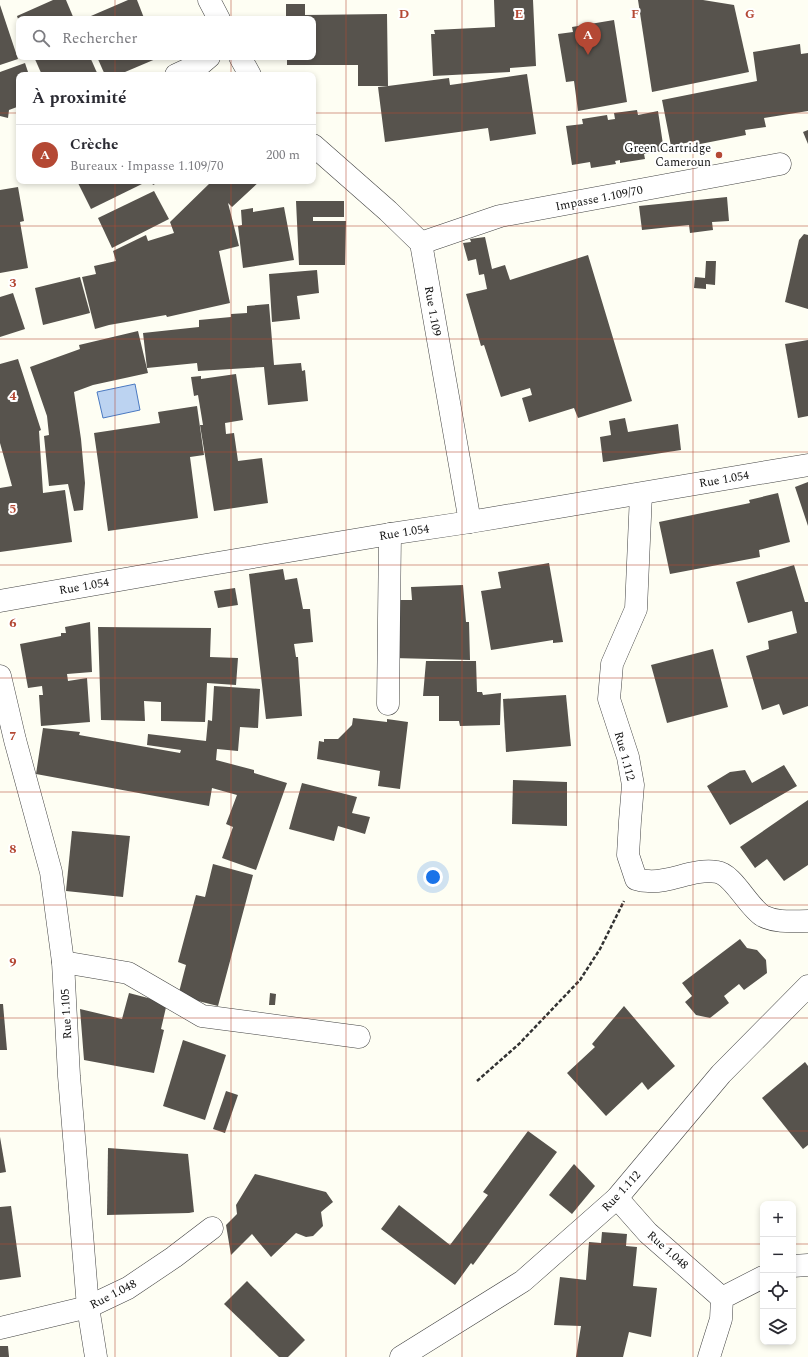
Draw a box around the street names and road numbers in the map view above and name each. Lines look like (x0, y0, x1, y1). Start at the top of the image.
street label: Impasse 1.109/70 (554, 181, 644, 216)
street label: Rue 1.109 (419, 285, 446, 338)
street label: Rue 1.054 (698, 466, 751, 493)
street label: Rue 1.054 (378, 519, 430, 546)
street label: Rue 1.054 (58, 573, 111, 600)
street label: Rue 1.112 (609, 729, 640, 783)
street label: Rue 1.105 (56, 988, 77, 1040)
street label: Rue 1.112 (597, 1166, 646, 1216)
street label: Rue 1.048 (643, 1226, 693, 1274)
street label: Rue 1.048 (86, 1275, 140, 1314)

